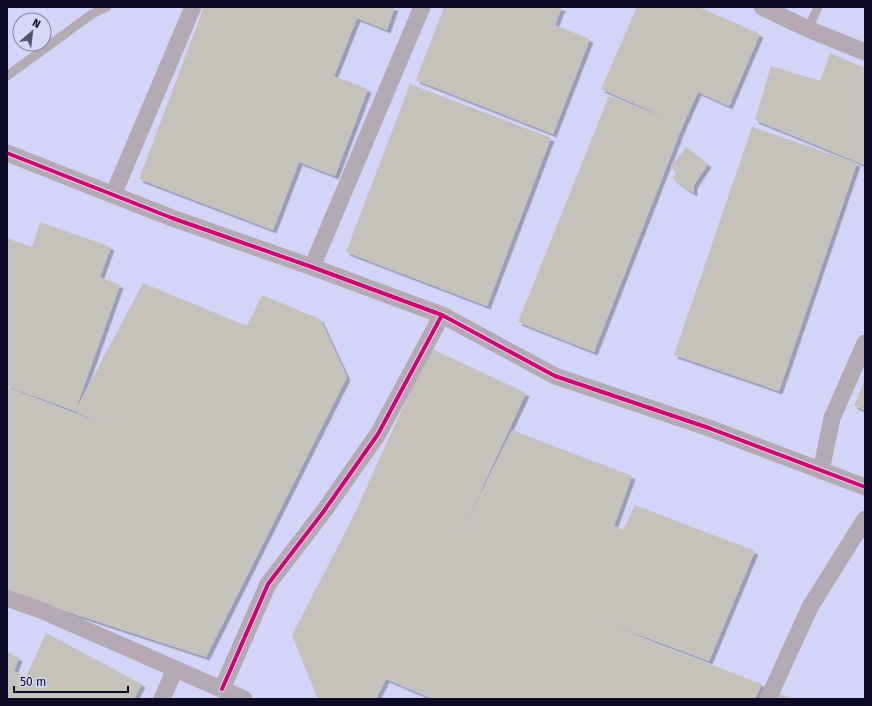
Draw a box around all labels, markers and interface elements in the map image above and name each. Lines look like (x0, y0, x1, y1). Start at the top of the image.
north arrow (12, 12, 52, 52)
text: N (30, 16, 43, 31)
scale bar (14, 668, 128, 694)
text: 50 m (20, 675, 46, 689)

